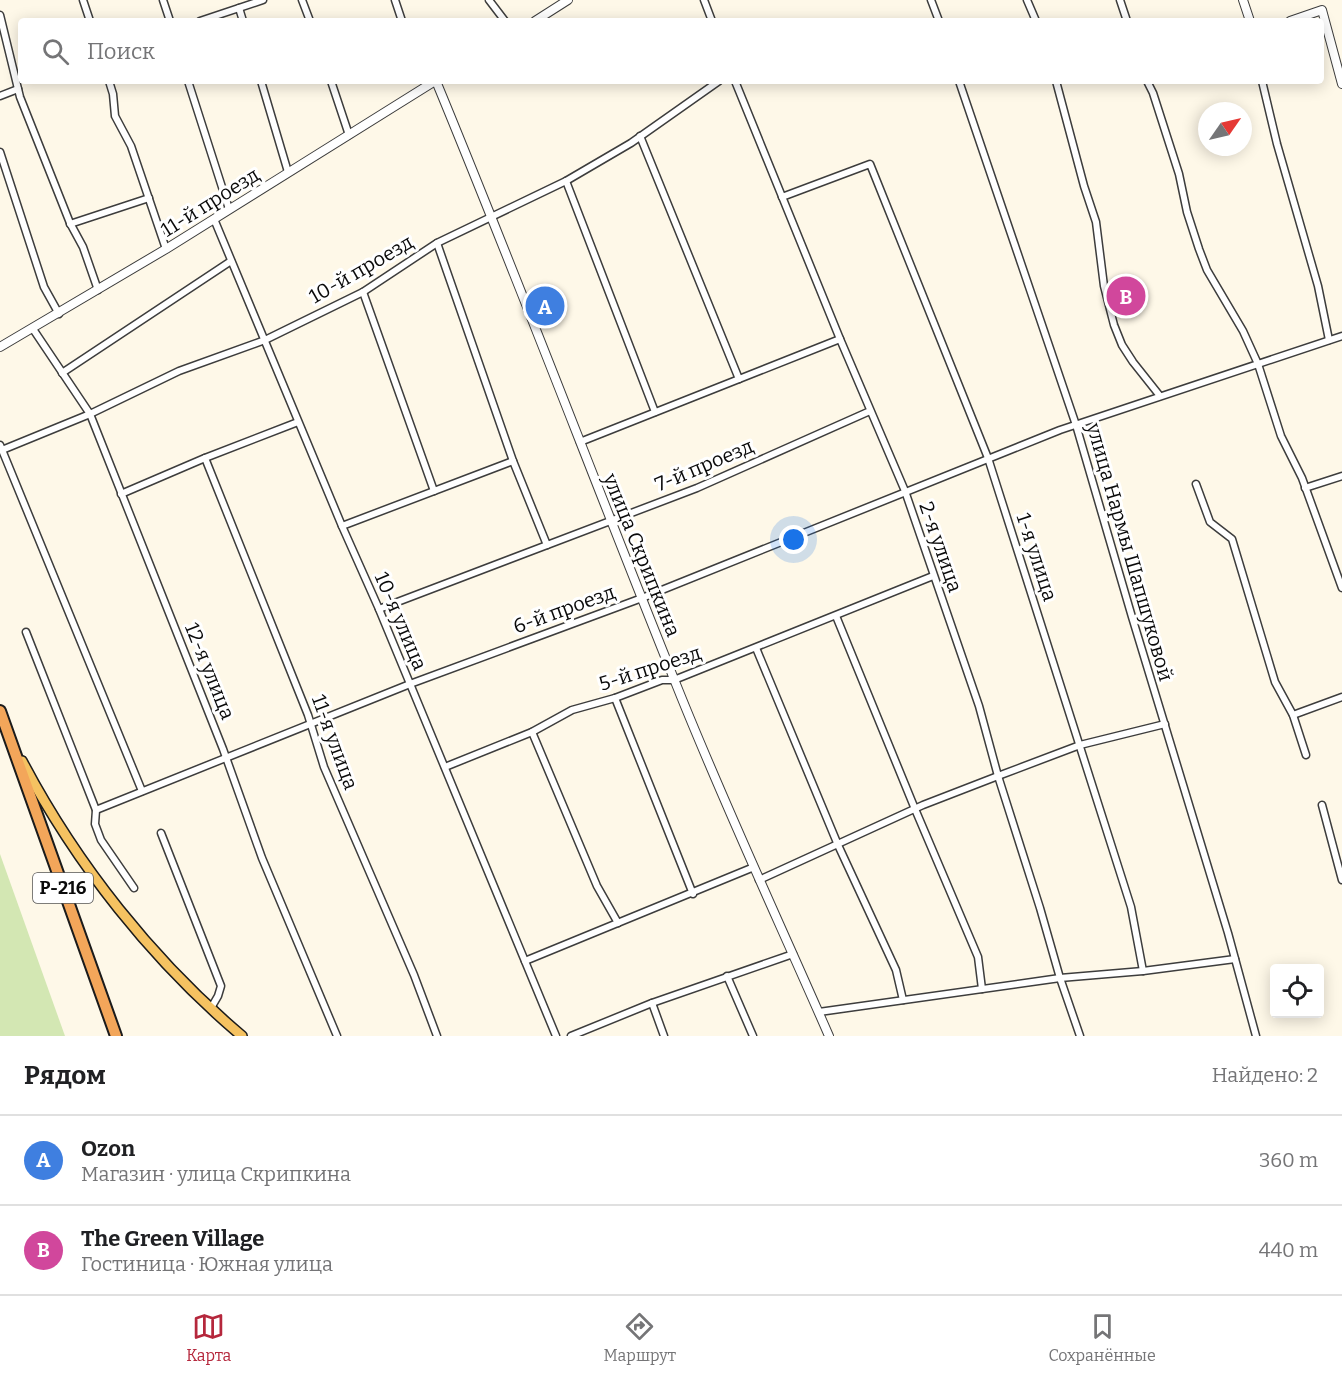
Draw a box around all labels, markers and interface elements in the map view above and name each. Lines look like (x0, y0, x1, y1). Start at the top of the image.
search box (18, 18, 1324, 84)
icon: search (39, 35, 72, 68)
text: Поиск (87, 38, 155, 65)
north arrow (1198, 102, 1252, 156)
street label: 11-й проезд (156, 162, 264, 242)
street label: 10-й проезд (305, 230, 417, 308)
pin: B (1106, 274, 1146, 318)
pin: A (526, 284, 564, 328)
street label: улица Нармы Шапшуковой (1081, 419, 1178, 684)
street label: 7-й проезд (651, 434, 757, 496)
street label: улица Скрипкина (598, 469, 686, 640)
street label: 2-я улица (914, 499, 968, 595)
street label: 1-я улица (1011, 510, 1063, 604)
your location (779, 525, 808, 554)
street label: 10-я улица (370, 568, 432, 674)
street label: 6-й проезд (510, 579, 618, 639)
street label: 12-я улица (180, 619, 240, 723)
street label: 5-й проезд (596, 640, 704, 696)
street label: 11-я улица (307, 691, 363, 793)
road number: Р-216 (33, 873, 93, 903)
map controls (1270, 964, 1324, 1018)
button: locate (1270, 964, 1324, 1018)
text: Рядом (24, 1060, 106, 1091)
text: Найдено: 2 (1212, 1063, 1318, 1087)
text: Ozon (81, 1135, 135, 1162)
text: A (36, 1148, 51, 1172)
text: 360 m (1259, 1148, 1318, 1172)
text: Магазин · улица Скрипкина (81, 1162, 351, 1186)
text: The Green Village (81, 1225, 264, 1252)
text: B (37, 1238, 50, 1262)
text: 440 m (1259, 1238, 1318, 1262)
text: Гостиница · Южная улица (81, 1252, 333, 1276)
tab: Карта (186, 1310, 231, 1365)
tab: Маршрут (604, 1310, 676, 1365)
tab: Сохранённые (1048, 1310, 1156, 1365)

